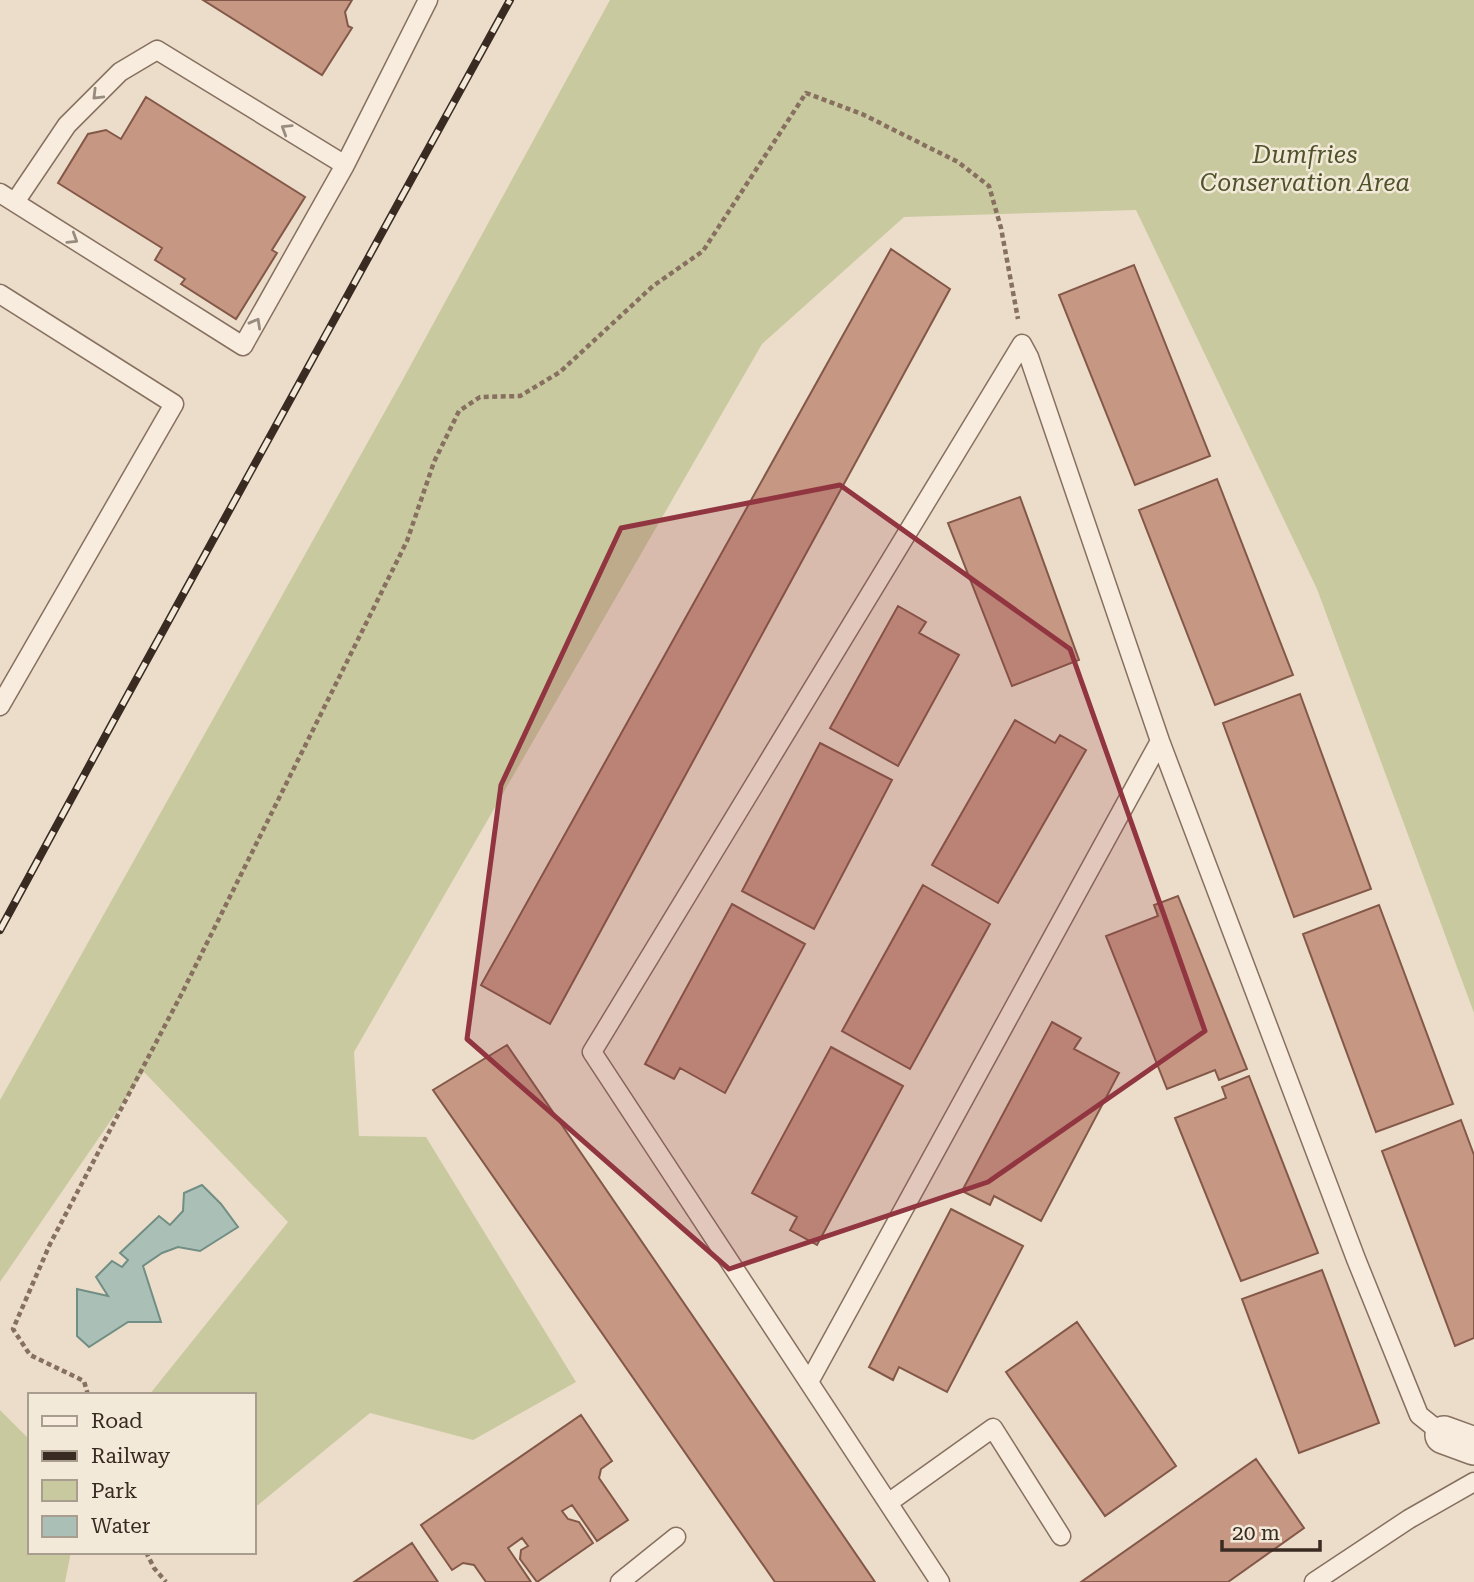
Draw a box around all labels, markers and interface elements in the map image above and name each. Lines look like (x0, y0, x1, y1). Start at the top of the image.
one-way arrow (93, 87, 106, 100)
one-way arrow (281, 125, 294, 138)
park label: Dumfries Conservation Area (1200, 141, 1410, 197)
one-way arrow (65, 230, 78, 243)
one-way arrow (248, 318, 261, 330)
legend (28, 1393, 256, 1554)
text: Road (91, 1409, 143, 1433)
text: Railway (91, 1444, 171, 1468)
text: Park (91, 1479, 137, 1503)
scale bar (1222, 1508, 1320, 1552)
text: Water (91, 1514, 151, 1538)
text: 20 m (1232, 1521, 1280, 1545)

